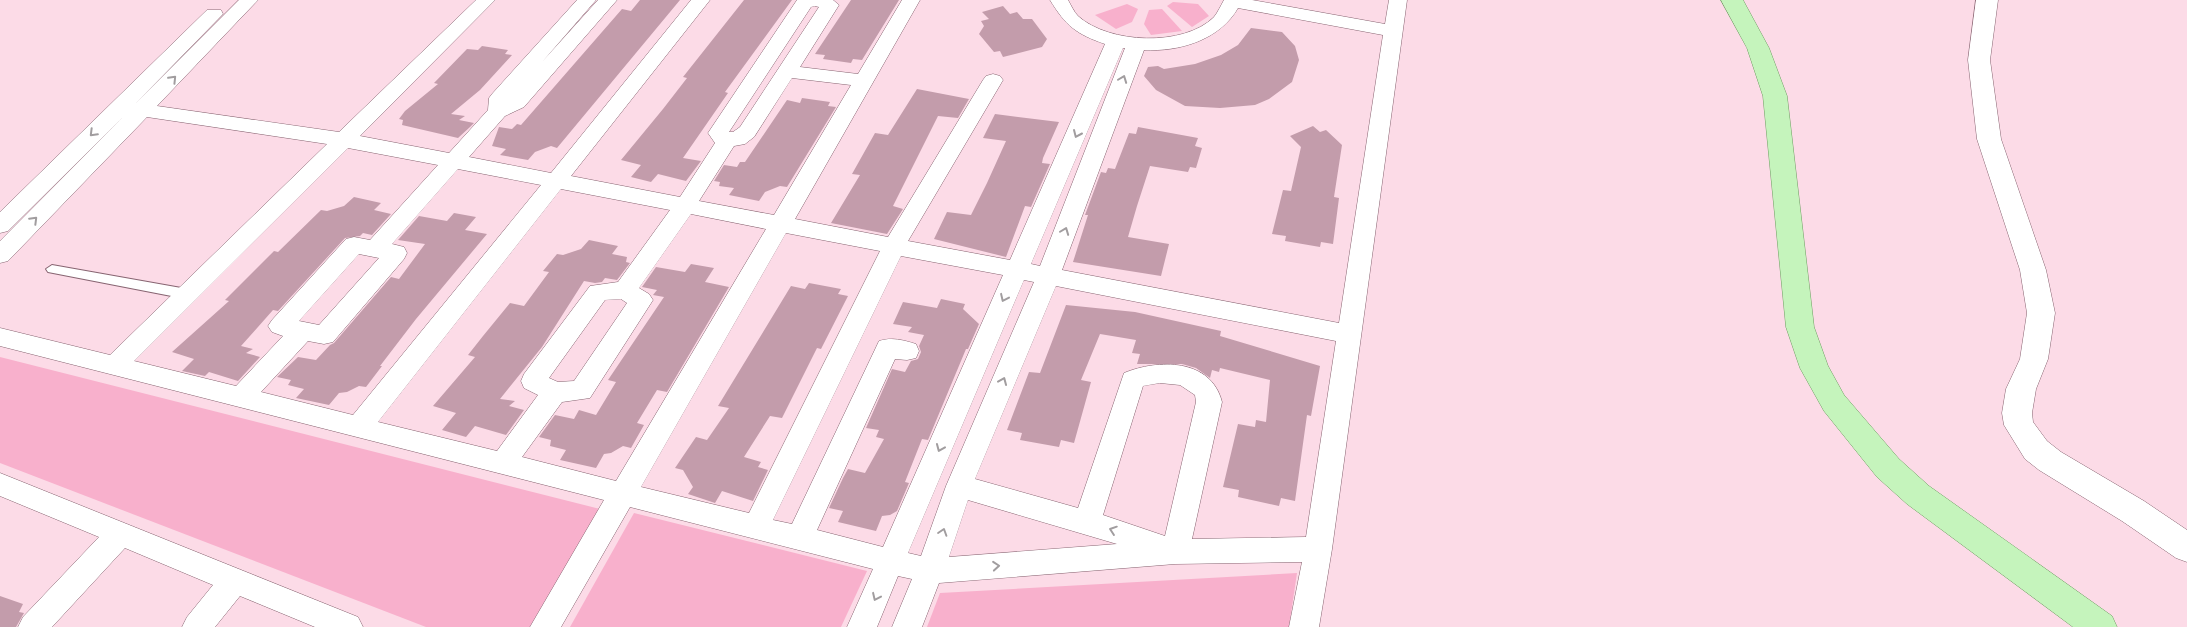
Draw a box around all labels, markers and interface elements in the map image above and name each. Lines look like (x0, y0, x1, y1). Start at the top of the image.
one-way arrow (167, 76, 176, 85)
one-way arrow (1117, 76, 1127, 84)
one-way arrow (90, 127, 99, 136)
one-way arrow (1073, 129, 1084, 138)
one-way arrow (28, 217, 37, 226)
one-way arrow (1058, 227, 1069, 236)
one-way arrow (1000, 293, 1010, 302)
one-way arrow (996, 377, 1007, 386)
one-way arrow (936, 443, 947, 452)
one-way arrow (1109, 526, 1117, 536)
one-way arrow (937, 529, 947, 537)
one-way arrow (992, 561, 1000, 572)
one-way arrow (872, 592, 882, 601)

